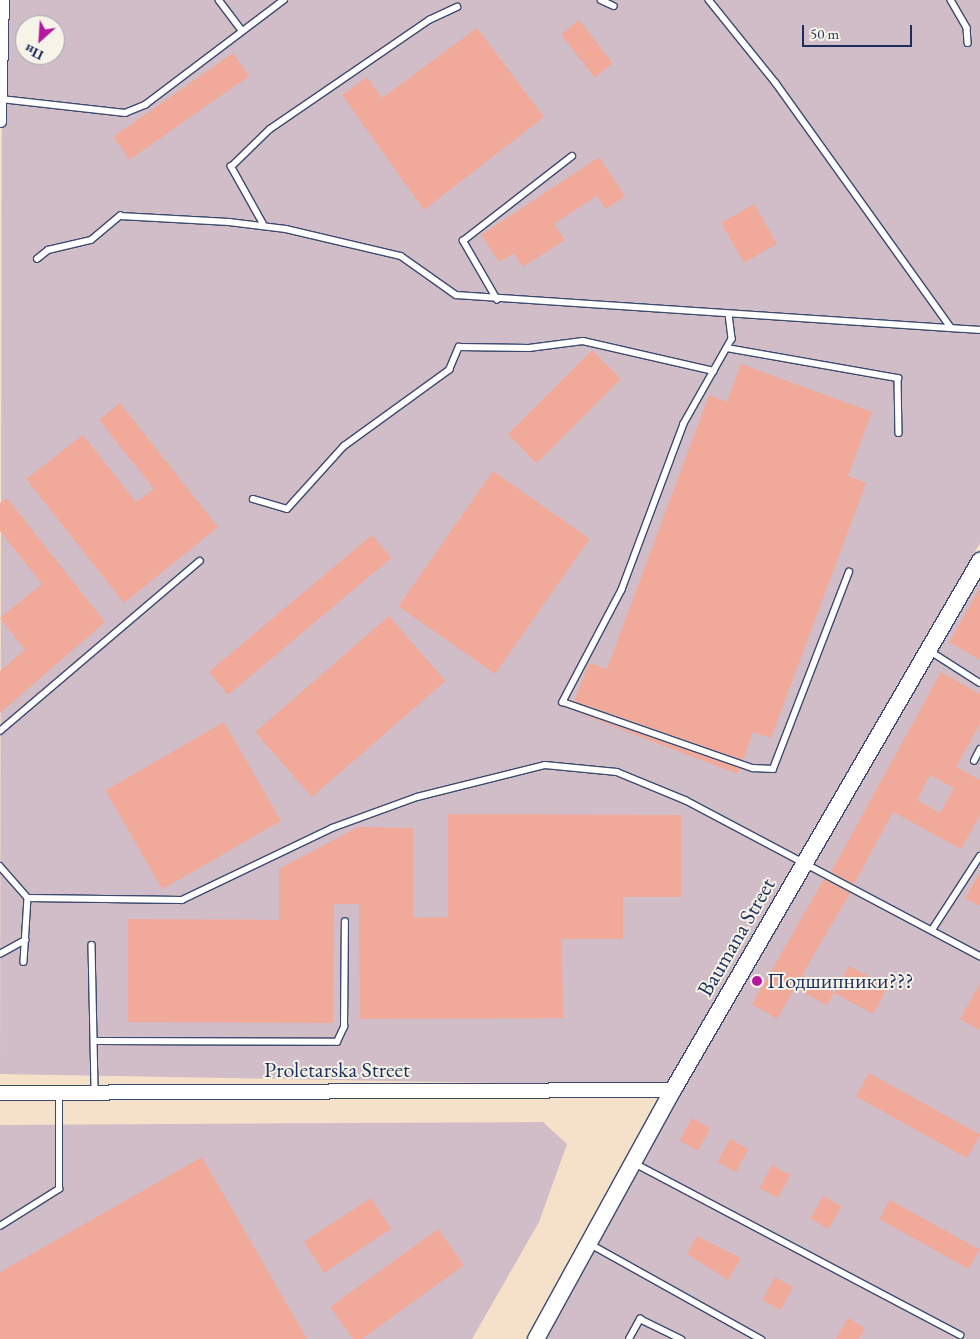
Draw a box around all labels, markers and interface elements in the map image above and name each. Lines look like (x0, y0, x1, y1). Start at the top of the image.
north arrow (15, 15, 65, 65)
scale bar (805, 15, 915, 47)
text: 50 m (810, 24, 839, 43)
text: Пн (21, 40, 46, 65)
street label: Baumana Street (691, 873, 781, 1001)
place label: Подшипники??? (767, 968, 913, 994)
marker: Подшипники??? (751, 975, 763, 987)
street label: Proletarska Street (264, 1057, 410, 1083)

